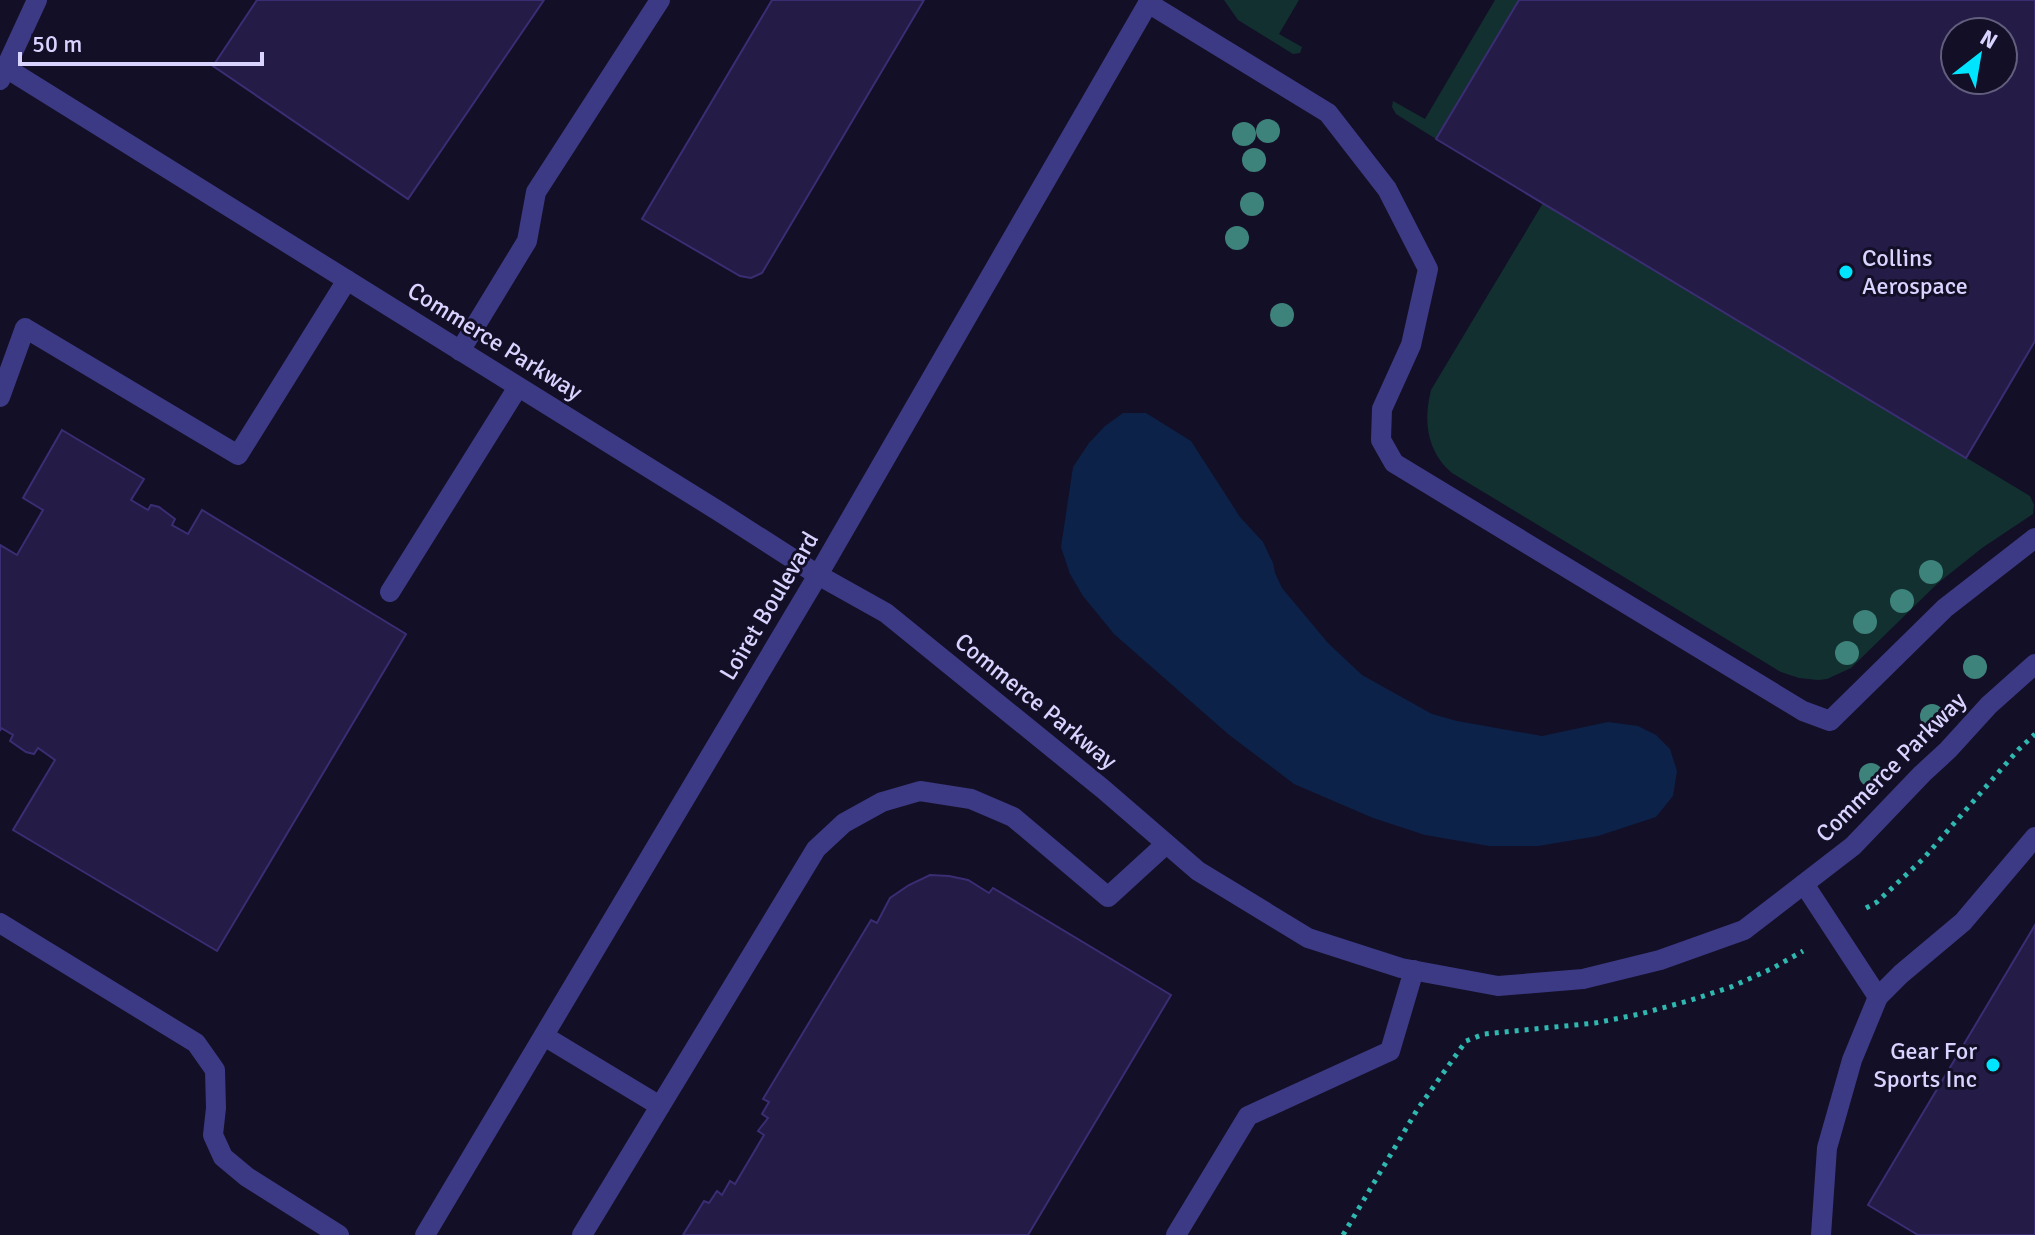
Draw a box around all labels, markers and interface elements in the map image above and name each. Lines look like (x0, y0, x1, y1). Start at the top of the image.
scale bar (20, 16, 262, 66)
north arrow (1939, 16, 2019, 96)
text: N (1976, 24, 2003, 55)
text: 50 m (32, 29, 82, 59)
place label: Collins Aerospace (1862, 243, 1968, 301)
marker: Collins Aerospace (1837, 263, 1855, 281)
street label: Commerce Parkway (402, 275, 588, 407)
street label: Loiret Boulevard (713, 526, 825, 686)
street label: Commerce Parkway (949, 626, 1123, 776)
street label: Commerce Parkway (1810, 686, 1972, 848)
place label: Gear For Sports Inc (1874, 1036, 1977, 1094)
marker: Gear For Sports Inc (1984, 1056, 2002, 1074)

